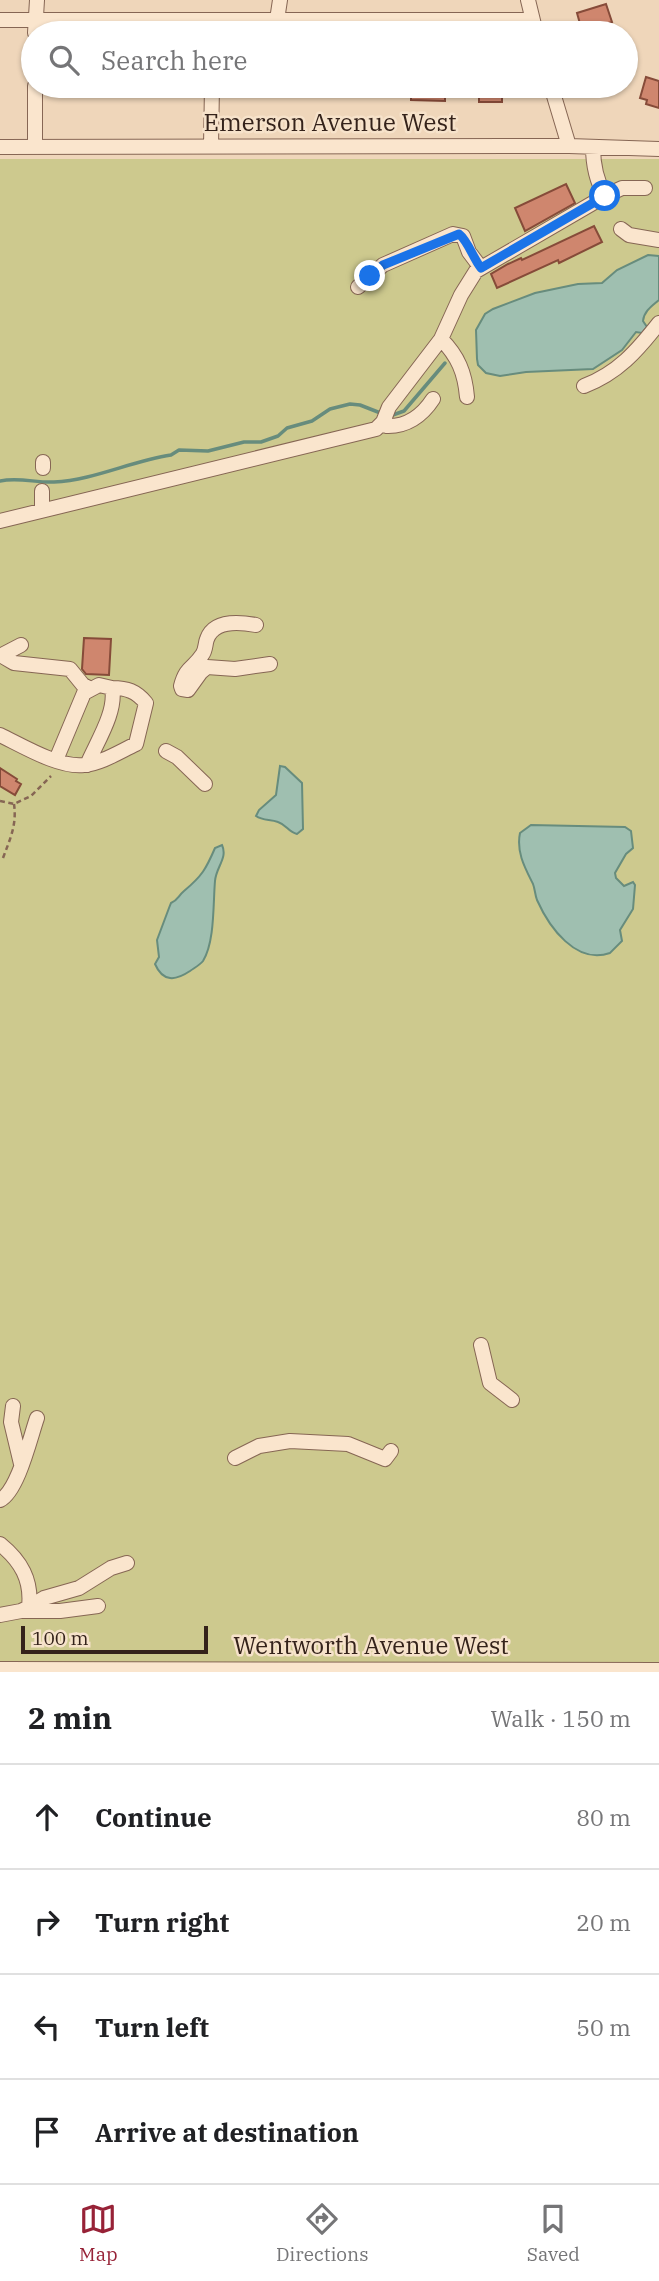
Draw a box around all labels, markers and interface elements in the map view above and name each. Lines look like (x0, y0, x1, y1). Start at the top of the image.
search box (21, 21, 638, 98)
icon: search (45, 41, 83, 79)
text: Search here (101, 43, 247, 77)
street label: Emerson Avenue West (204, 106, 456, 138)
route start (589, 180, 620, 211)
route end (354, 260, 385, 291)
scale bar (21, 1623, 208, 1655)
text: 100 m (32, 1626, 89, 1650)
street label: Wentworth Avenue West (233, 1629, 509, 1661)
text: 2 min (28, 1698, 112, 1737)
text: Walk · 150 m (490, 1703, 631, 1733)
icon: ahead (28, 1798, 66, 1836)
text: Continue (95, 1800, 212, 1834)
text: 80 m (576, 1802, 631, 1832)
icon: right (28, 1903, 66, 1941)
text: Turn right (95, 1905, 229, 1939)
text: 20 m (576, 1907, 631, 1937)
icon: left (28, 2008, 66, 2046)
text: Turn left (95, 2010, 209, 2044)
text: 50 m (576, 2012, 631, 2042)
icon: arrive (28, 2113, 66, 2151)
text: Arrive at destination (95, 2115, 359, 2149)
tab: Map (79, 2200, 118, 2266)
tab: Directions (276, 2200, 369, 2266)
tab: Saved (527, 2200, 580, 2266)

